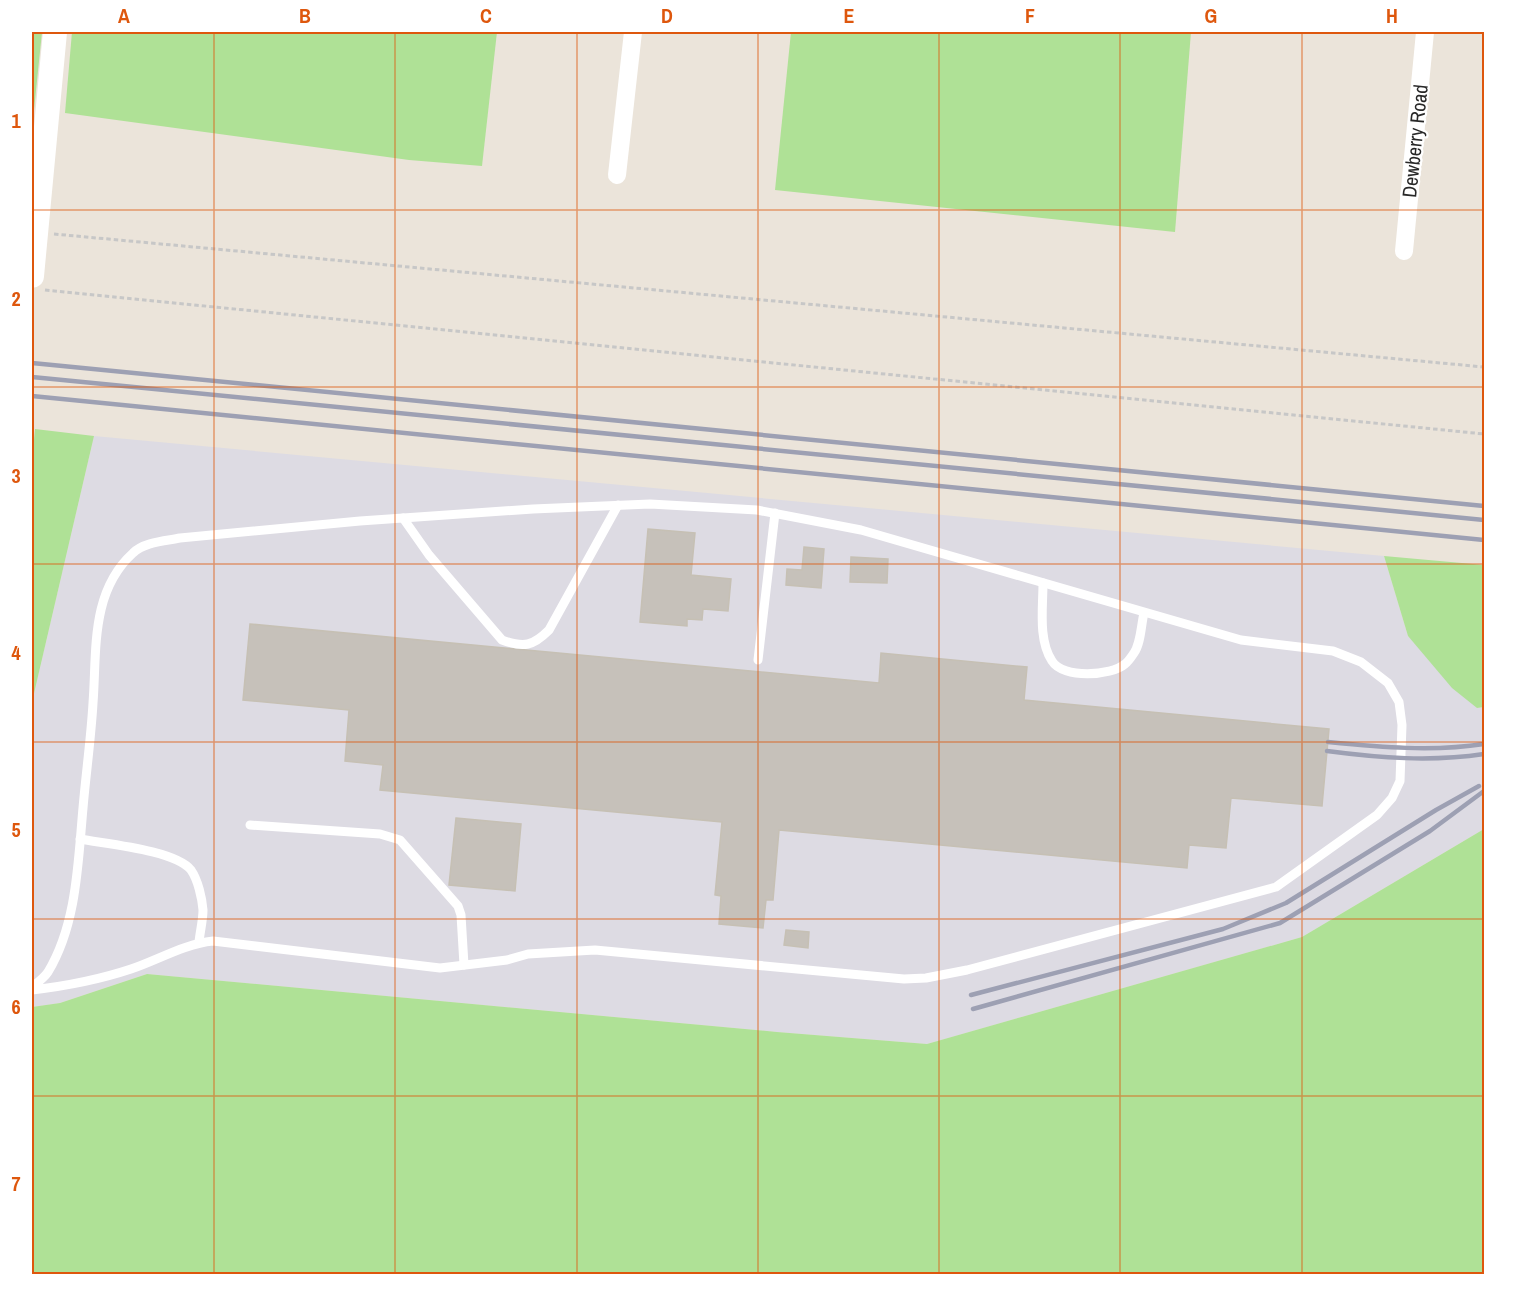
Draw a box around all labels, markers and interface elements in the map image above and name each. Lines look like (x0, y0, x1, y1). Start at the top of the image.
text: A (118, 2, 130, 29)
text: B (299, 2, 311, 29)
text: C (480, 2, 492, 29)
text: D (661, 2, 673, 29)
text: E (844, 2, 855, 29)
text: F (1025, 2, 1035, 29)
text: G (1205, 2, 1217, 29)
text: H (1386, 2, 1398, 29)
street label: Dewberry Road (1395, 83, 1434, 199)
text: 1 (11, 107, 21, 134)
text: 2 (11, 285, 21, 312)
text: 3 (11, 462, 21, 489)
text: 4 (11, 639, 21, 666)
text: 5 (11, 816, 21, 843)
text: 6 (11, 993, 21, 1020)
text: 7 (11, 1170, 21, 1197)

